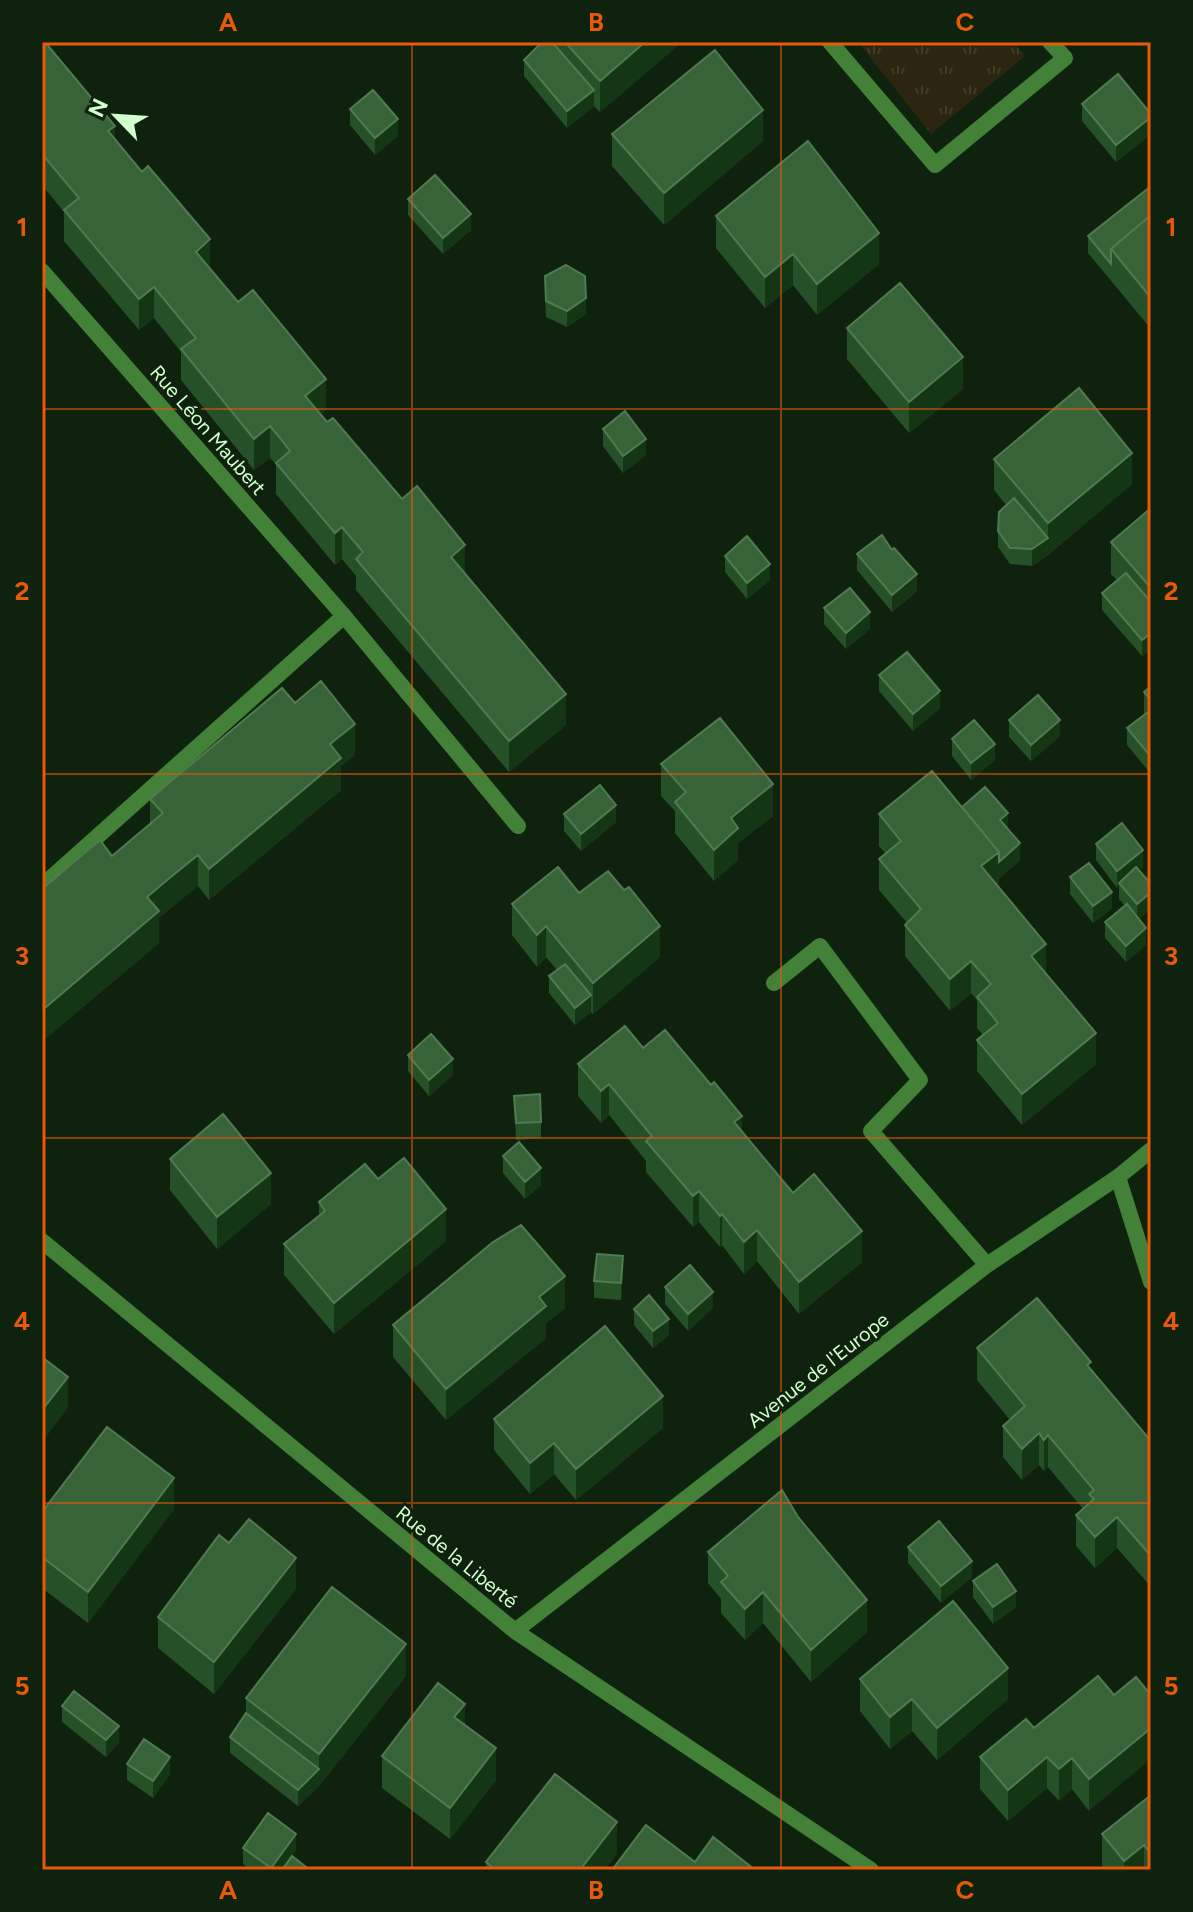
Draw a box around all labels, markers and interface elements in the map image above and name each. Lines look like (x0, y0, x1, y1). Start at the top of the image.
text: A (219, 6, 238, 38)
text: B (588, 6, 604, 38)
text: C (956, 6, 975, 38)
north arrow (76, 76, 156, 156)
text: N (82, 94, 114, 121)
text: 1 (17, 211, 27, 243)
text: 1 (1166, 211, 1176, 243)
street label: Rue Léon Maubert (145, 360, 271, 500)
text: 2 (14, 575, 30, 607)
text: 2 (1163, 575, 1179, 607)
text: 3 (15, 940, 29, 972)
text: 3 (1164, 940, 1178, 972)
text: 4 (14, 1305, 30, 1337)
text: 4 (1163, 1305, 1179, 1337)
street label: Avenue de l'Europe (743, 1307, 893, 1433)
street label: Rue de la Liberté (391, 1501, 523, 1613)
text: 5 (14, 1670, 30, 1702)
text: 5 (1163, 1670, 1179, 1702)
text: A (219, 1874, 238, 1906)
text: B (588, 1874, 604, 1906)
text: C (956, 1874, 975, 1906)

